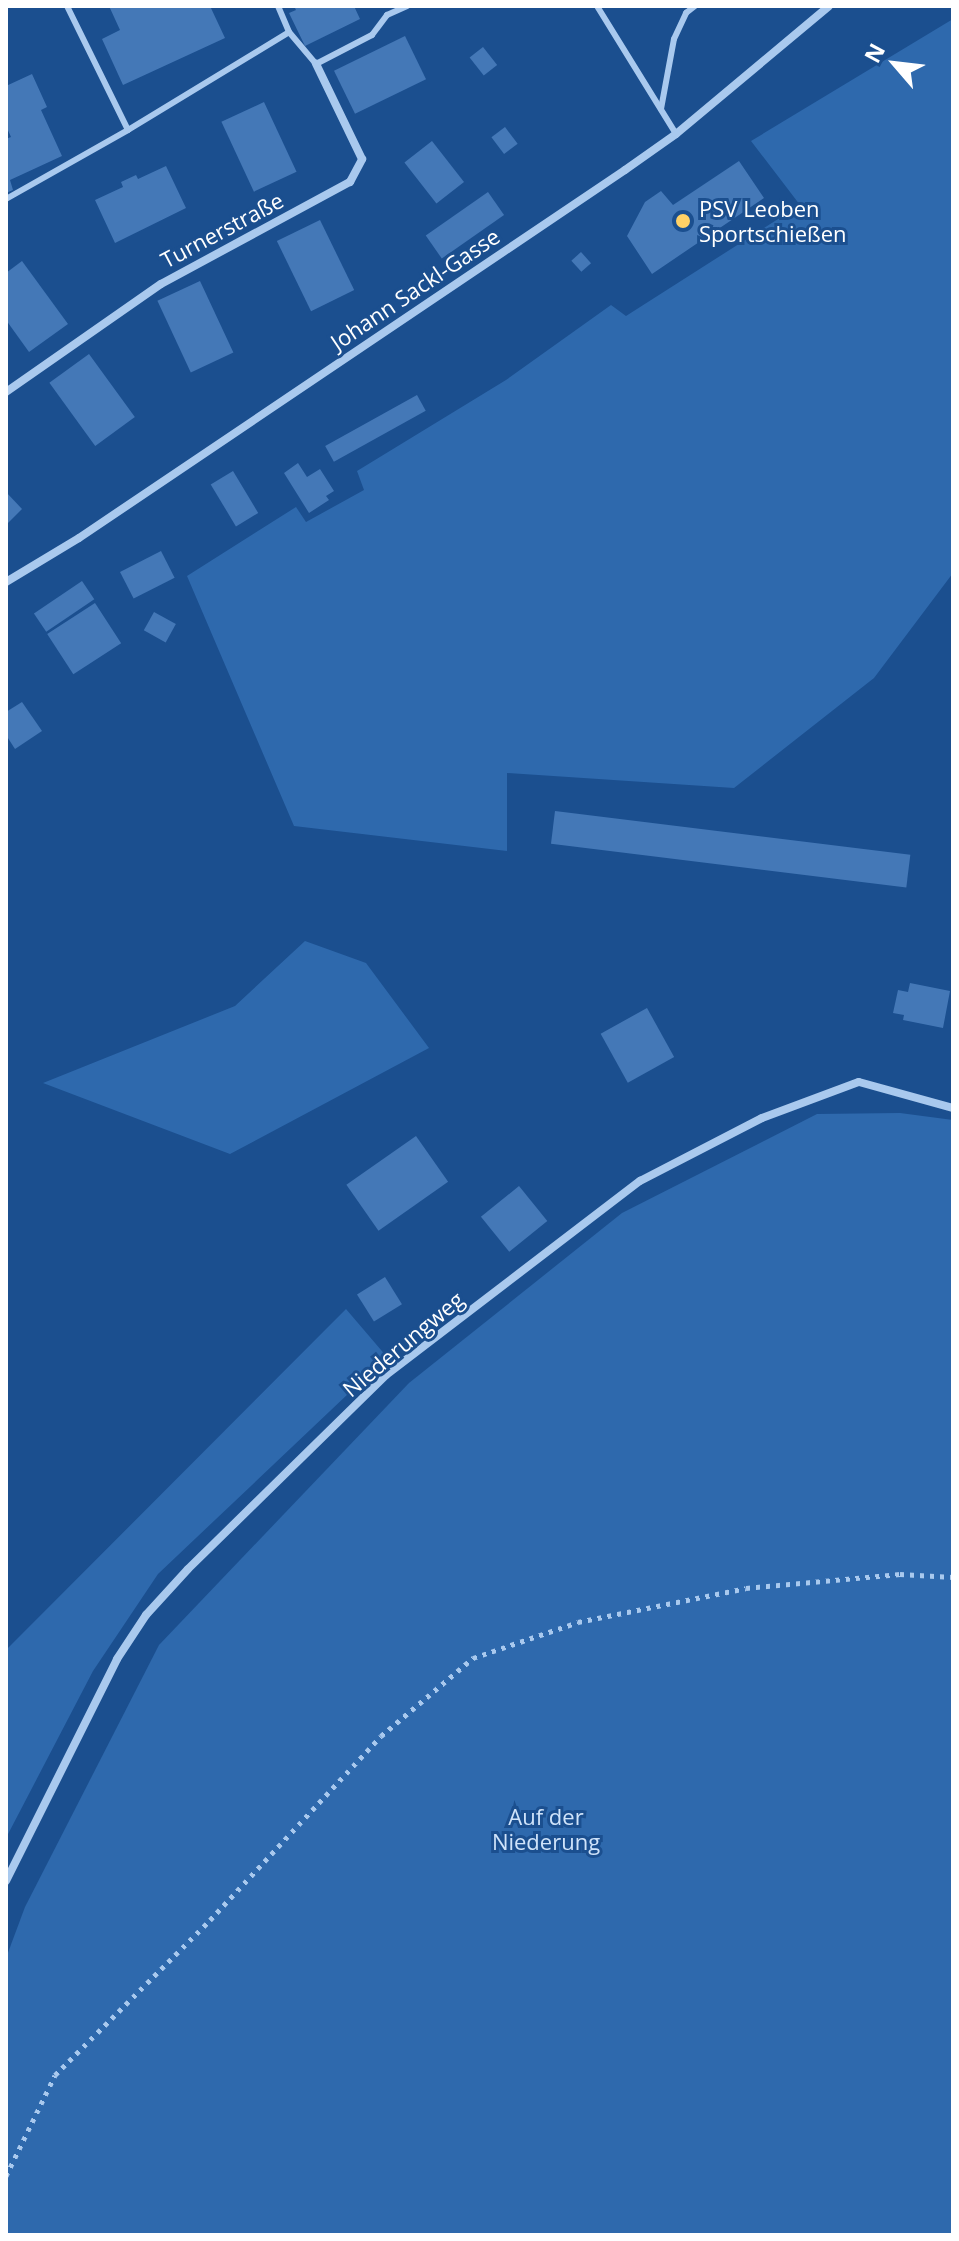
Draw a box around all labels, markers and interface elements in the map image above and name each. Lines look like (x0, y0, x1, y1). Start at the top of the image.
north arrow (855, 24, 935, 104)
text: N (856, 38, 891, 68)
street label: Turnerstraße (156, 187, 288, 273)
place label: PSV Leoben Sportschießen (699, 195, 847, 246)
marker: PSV Leoben Sportschießen (674, 212, 692, 230)
street label: Johann Sackl-Gasse (325, 223, 505, 355)
street label: Niederungweg (337, 1286, 469, 1402)
park label: Auf der Niederung (492, 1803, 600, 1854)

